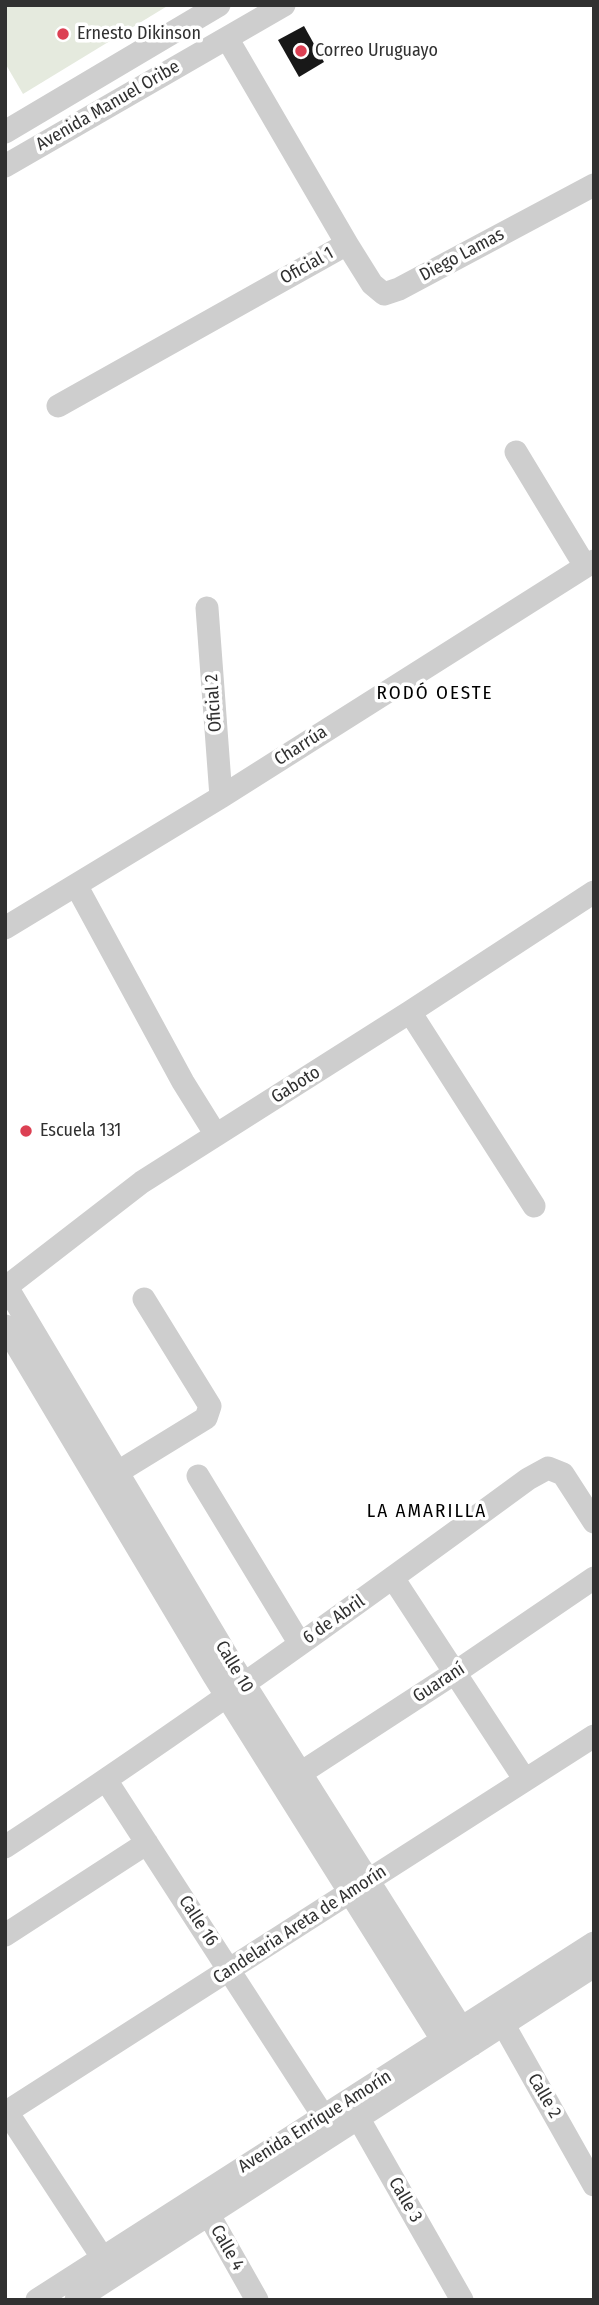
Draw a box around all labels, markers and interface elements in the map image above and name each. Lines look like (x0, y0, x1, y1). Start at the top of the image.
place label: Ernesto Dikinson (77, 23, 201, 45)
marker: Ernesto Dikinson (55, 26, 71, 42)
place label: Correo Uruguayo (315, 40, 438, 62)
marker: Correo Uruguayo (293, 43, 309, 59)
street label: Avenida Manuel Oribe (32, 56, 184, 156)
street label: Diego Lamas (416, 224, 508, 286)
street label: Oficial 1 (277, 243, 337, 289)
street label: Oficial 2 (201, 673, 227, 733)
district label: RODÓ OESTE (378, 683, 492, 705)
street label: Charrúa (271, 721, 331, 771)
street label: Gaboto (268, 1062, 324, 1108)
place label: Escuela 131 (40, 1120, 121, 1142)
marker: Escuela 131 (18, 1123, 34, 1139)
district label: LA AMARILLA (368, 1501, 486, 1523)
street label: 6 de Abril (299, 1591, 369, 1649)
street label: Calle 10 (210, 1637, 258, 1697)
street label: Guaraní (409, 1658, 469, 1708)
street label: Candelaria Areta de Amorín (209, 1861, 391, 1989)
street label: Calle 16 (174, 1892, 222, 1950)
street label: Avenida Enrique Amorín (234, 2066, 396, 2178)
street label: Calle 2 (523, 2070, 565, 2122)
street label: Calle 3 (384, 2174, 426, 2226)
street label: Calle 4 (205, 2221, 249, 2275)

